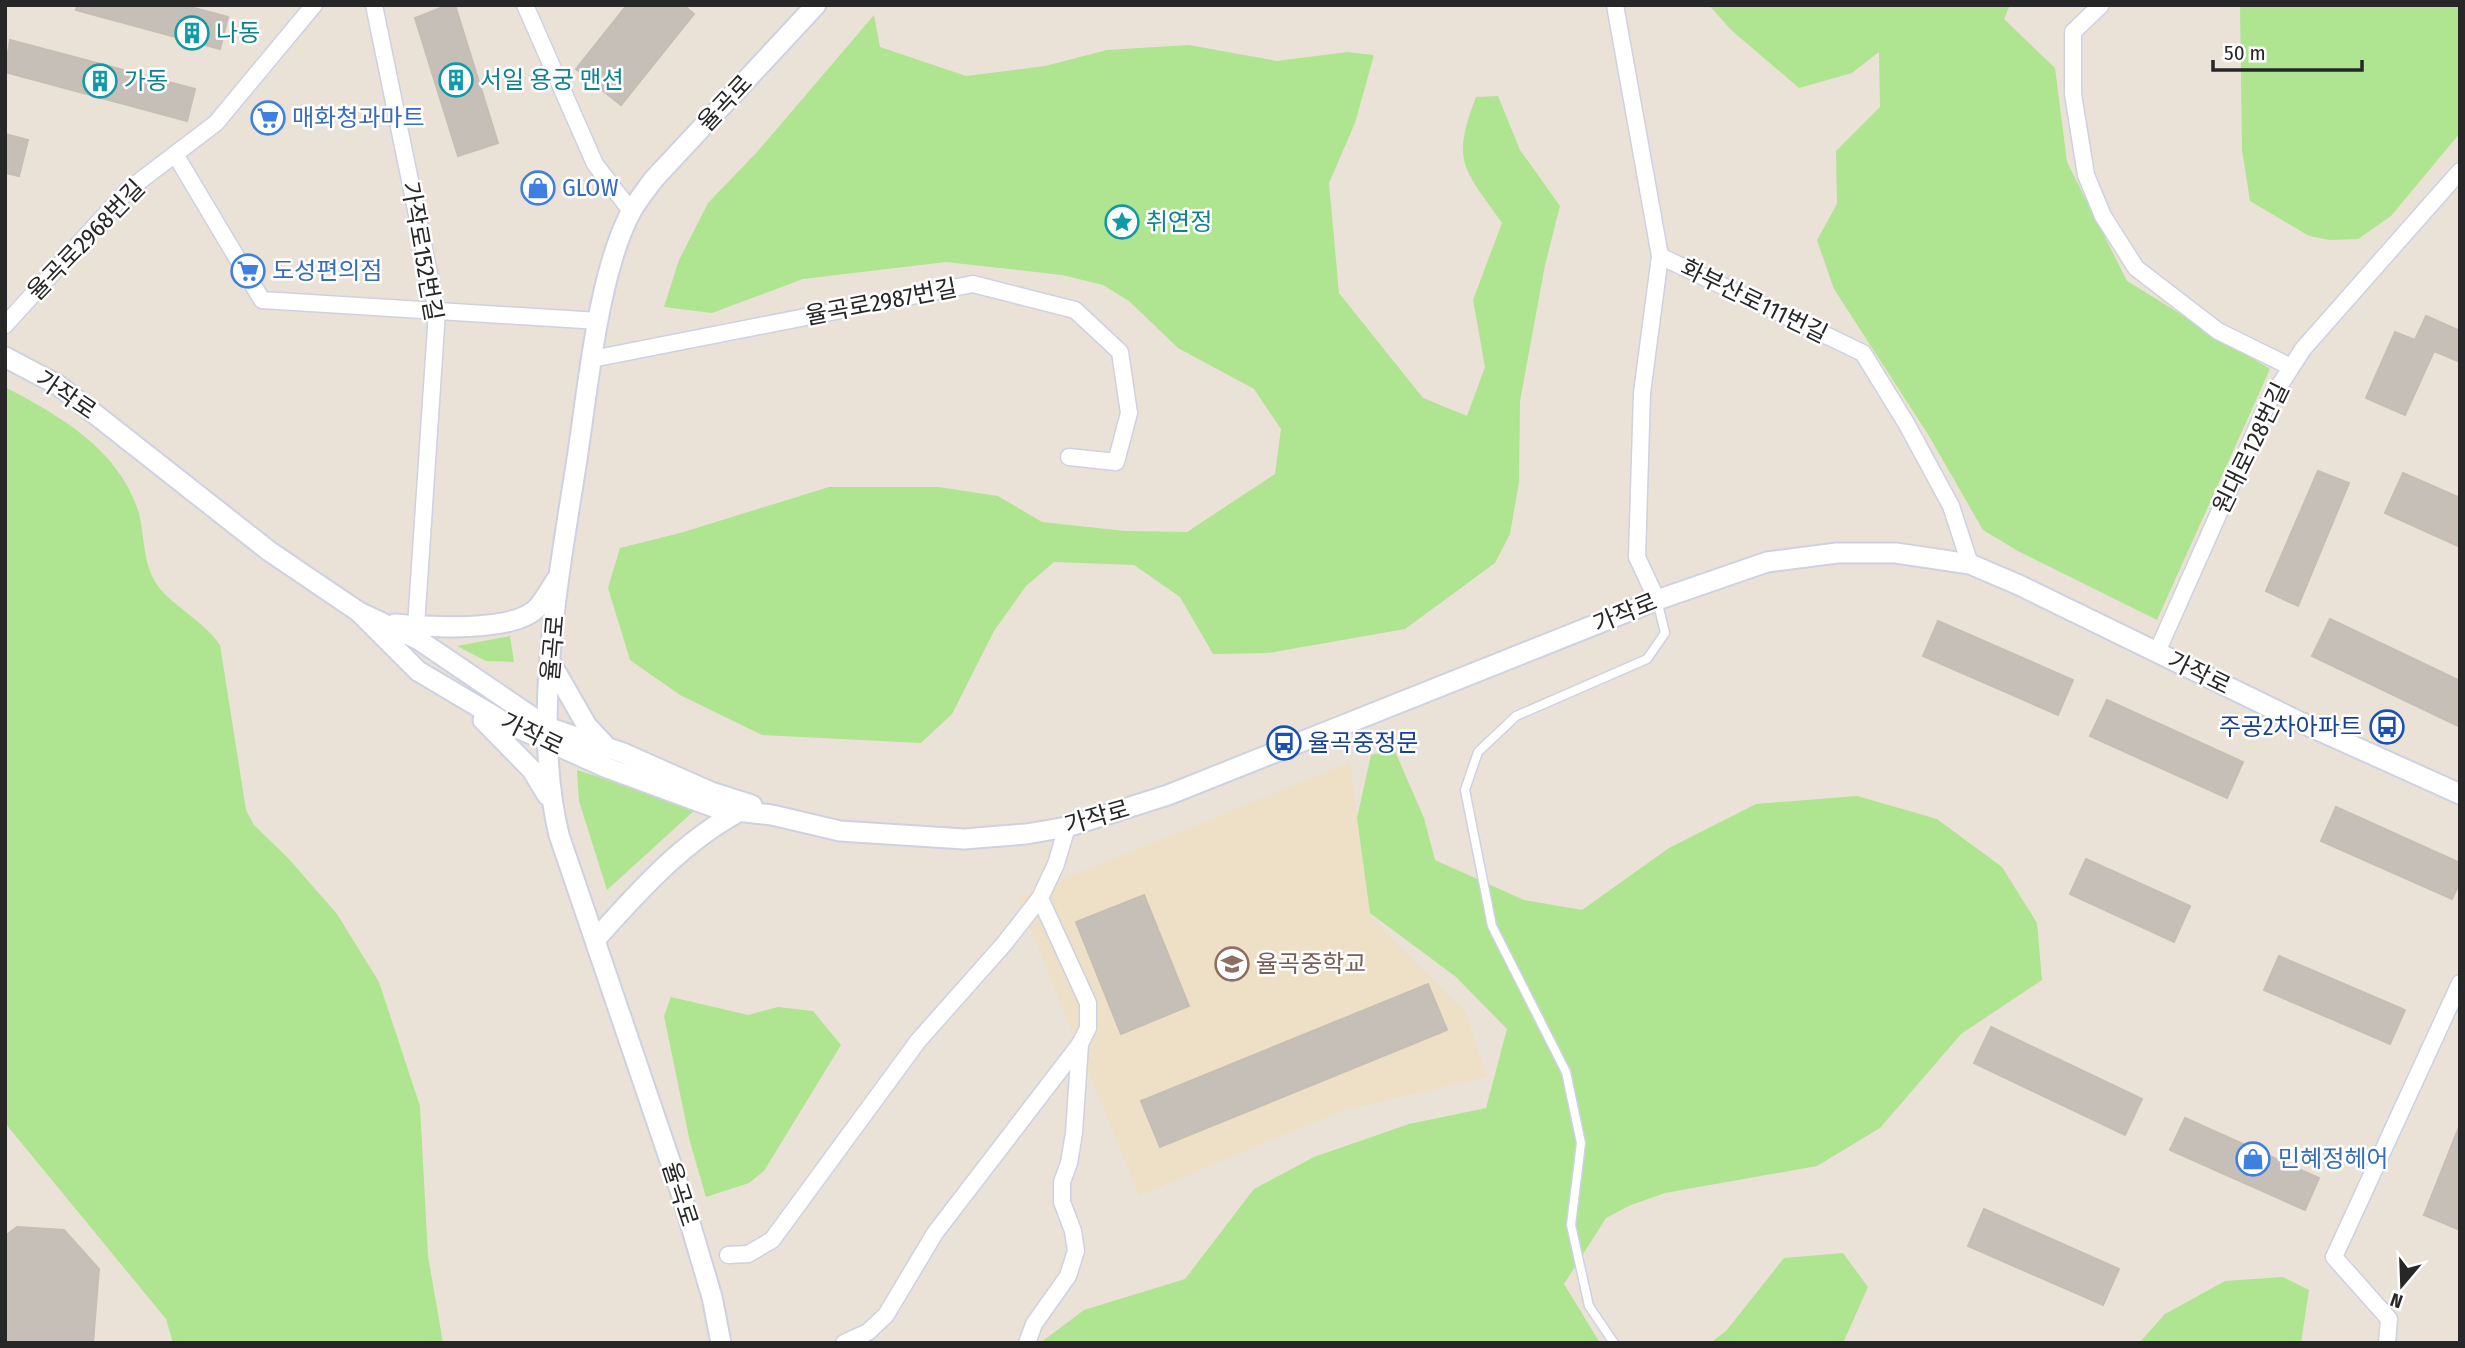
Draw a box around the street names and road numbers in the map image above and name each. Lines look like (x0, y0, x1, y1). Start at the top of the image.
street label: 율곡로 (692, 69, 758, 137)
street label: 율곡로2968번길 (22, 174, 150, 306)
street label: 가작로152번길 (396, 179, 448, 323)
street label: 화부산로111번길 (1676, 253, 1832, 349)
street label: 율곡로2987번길 (803, 274, 959, 330)
street label: 가작로 (31, 365, 101, 425)
street label: 원대로128번길 (2207, 378, 2295, 518)
street label: 가작로 (1589, 588, 1661, 638)
street label: 율곡로 (536, 614, 570, 682)
street label: 가작로 (2163, 646, 2235, 700)
street label: 가작로 (496, 707, 568, 761)
street label: 가작로 (1061, 794, 1133, 840)
street label: 율곡로 (656, 1158, 704, 1230)

